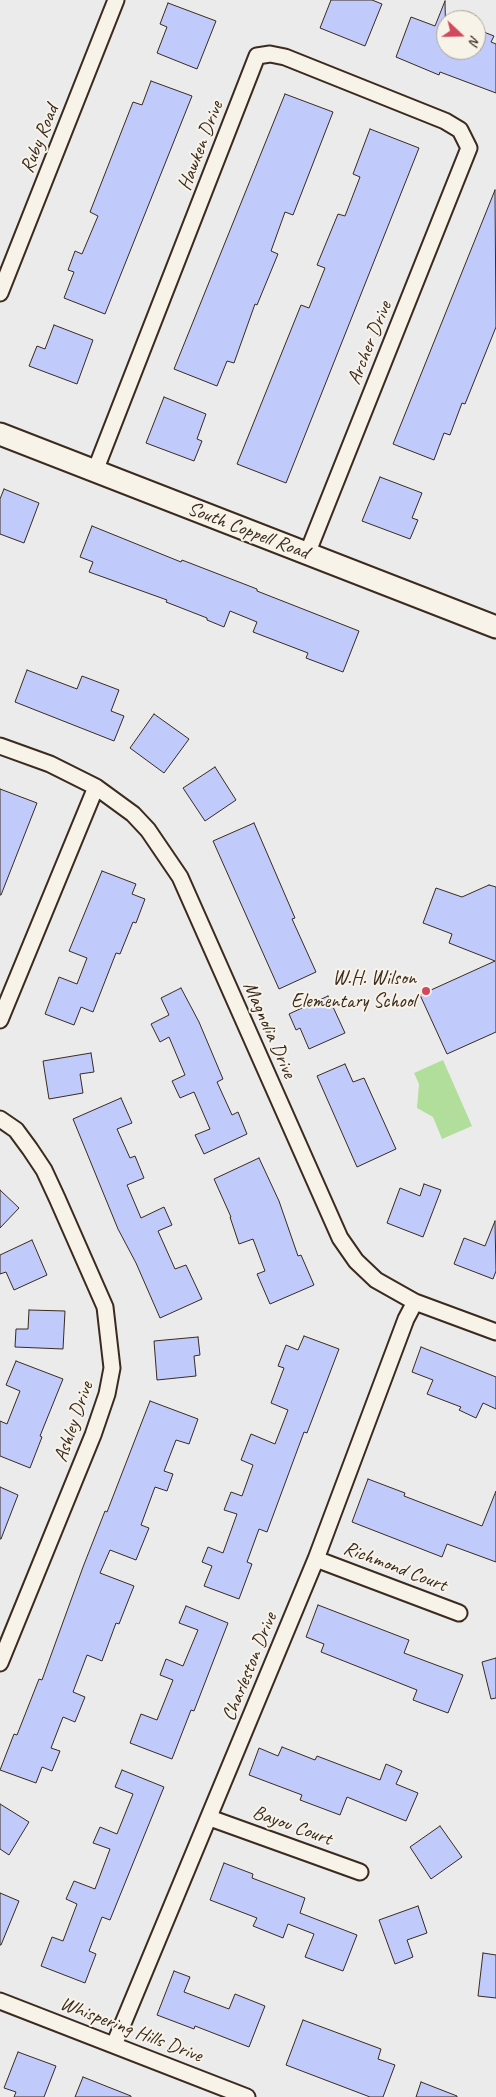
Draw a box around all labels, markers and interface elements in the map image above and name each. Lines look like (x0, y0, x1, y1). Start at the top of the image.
north arrow (436, 10, 486, 60)
text: N (465, 33, 484, 47)
street label: Hawken Drive (173, 98, 229, 194)
street label: Ruby Road (16, 102, 64, 176)
street label: Archer Drive (342, 298, 398, 388)
street label: South Coppell Road (184, 497, 312, 565)
place label: W.H. Wilson Elementary School (291, 967, 416, 1014)
street label: Magnolia Drive (237, 978, 301, 1082)
marker: W.H. Wilson Elementary School (420, 985, 432, 997)
street label: Ashley Drive (49, 1379, 99, 1465)
street label: Richmond Court (340, 1536, 450, 1598)
street label: Charleston Drive (217, 1609, 283, 1725)
street label: Bayou Court (249, 1801, 335, 1851)
street label: Whispering Hills Drive (57, 1992, 205, 2068)

